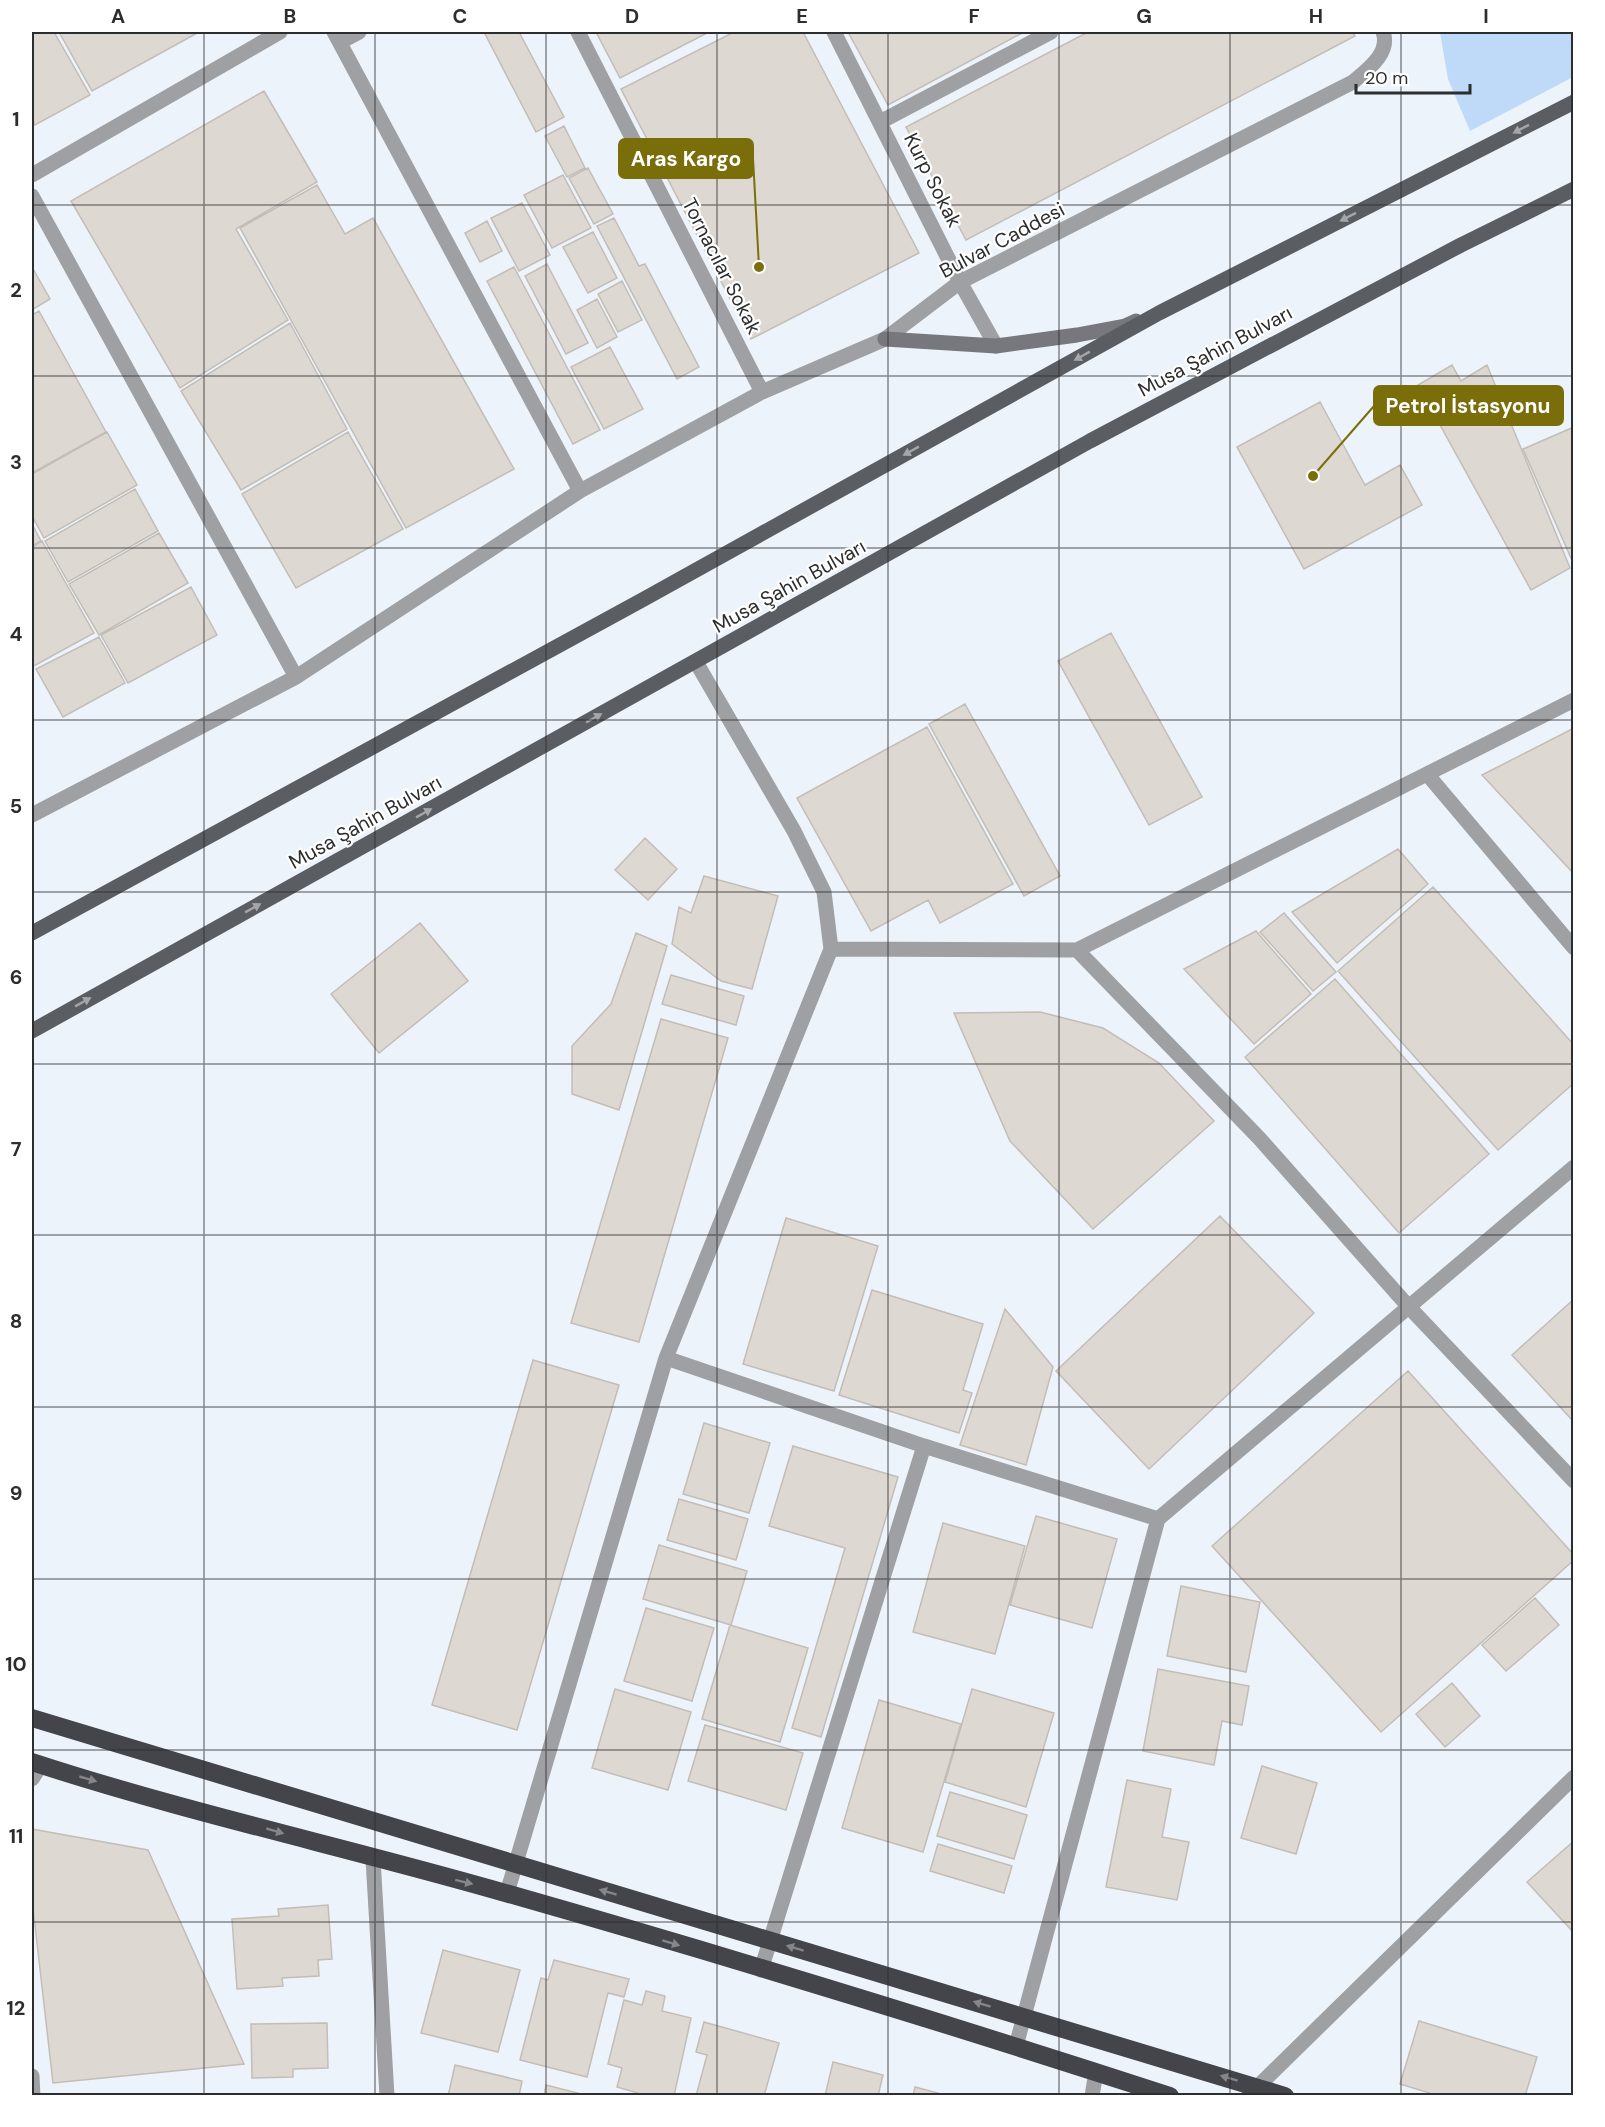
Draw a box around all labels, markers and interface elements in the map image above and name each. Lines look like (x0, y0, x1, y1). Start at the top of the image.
text: A (111, 3, 125, 29)
text: B (284, 3, 296, 29)
text: C (453, 3, 467, 29)
text: D (625, 3, 639, 29)
text: E (796, 3, 808, 29)
text: F (968, 3, 980, 29)
text: G (1136, 3, 1152, 29)
text: H (1309, 3, 1323, 29)
text: I (1483, 3, 1489, 29)
scale bar (1356, 57, 1470, 95)
text: 20 m (1365, 66, 1408, 90)
text: 1 (12, 106, 20, 132)
one-way arrow (1513, 124, 1530, 134)
street label: Kurp Sokak (898, 128, 968, 232)
callout: Aras Kargo (619, 139, 753, 178)
text: Aras Kargo (631, 145, 741, 173)
street label: Tornacılar Sokak (676, 194, 768, 338)
street label: Bulvar Caddesi (935, 196, 1069, 284)
one-way arrow (1339, 213, 1356, 222)
text: 2 (10, 277, 22, 303)
street label: Musa Şahin Bulvarı (1133, 299, 1297, 403)
one-way arrow (1073, 351, 1090, 361)
callout: Petrol İstasyonu (1374, 386, 1563, 425)
text: Petrol İstasyonu (1386, 392, 1550, 420)
one-way arrow (903, 445, 919, 456)
text: 3 (10, 449, 22, 475)
street label: Musa Şahin Bulvarı (708, 533, 870, 639)
text: 4 (10, 621, 23, 647)
one-way arrow (586, 713, 602, 724)
street label: Musa Şahin Bulvarı (284, 769, 446, 875)
text: 5 (10, 793, 22, 819)
one-way arrow (416, 808, 433, 818)
one-way arrow (245, 903, 262, 913)
text: 6 (10, 964, 22, 990)
one-way arrow (74, 997, 91, 1007)
text: 7 (11, 1136, 22, 1162)
text: 8 (10, 1308, 22, 1334)
text: 9 (10, 1480, 22, 1506)
text: 10 (5, 1651, 27, 1677)
one-way arrow (79, 1774, 97, 1784)
text: 11 (9, 1823, 23, 1849)
one-way arrow (267, 1827, 285, 1836)
one-way arrow (455, 1878, 473, 1887)
one-way arrow (599, 1887, 617, 1896)
one-way arrow (662, 1939, 680, 1948)
one-way arrow (786, 1943, 804, 1952)
text: 12 (7, 1995, 25, 2021)
one-way arrow (973, 1999, 991, 2008)
one-way arrow (1220, 2073, 1238, 2082)

